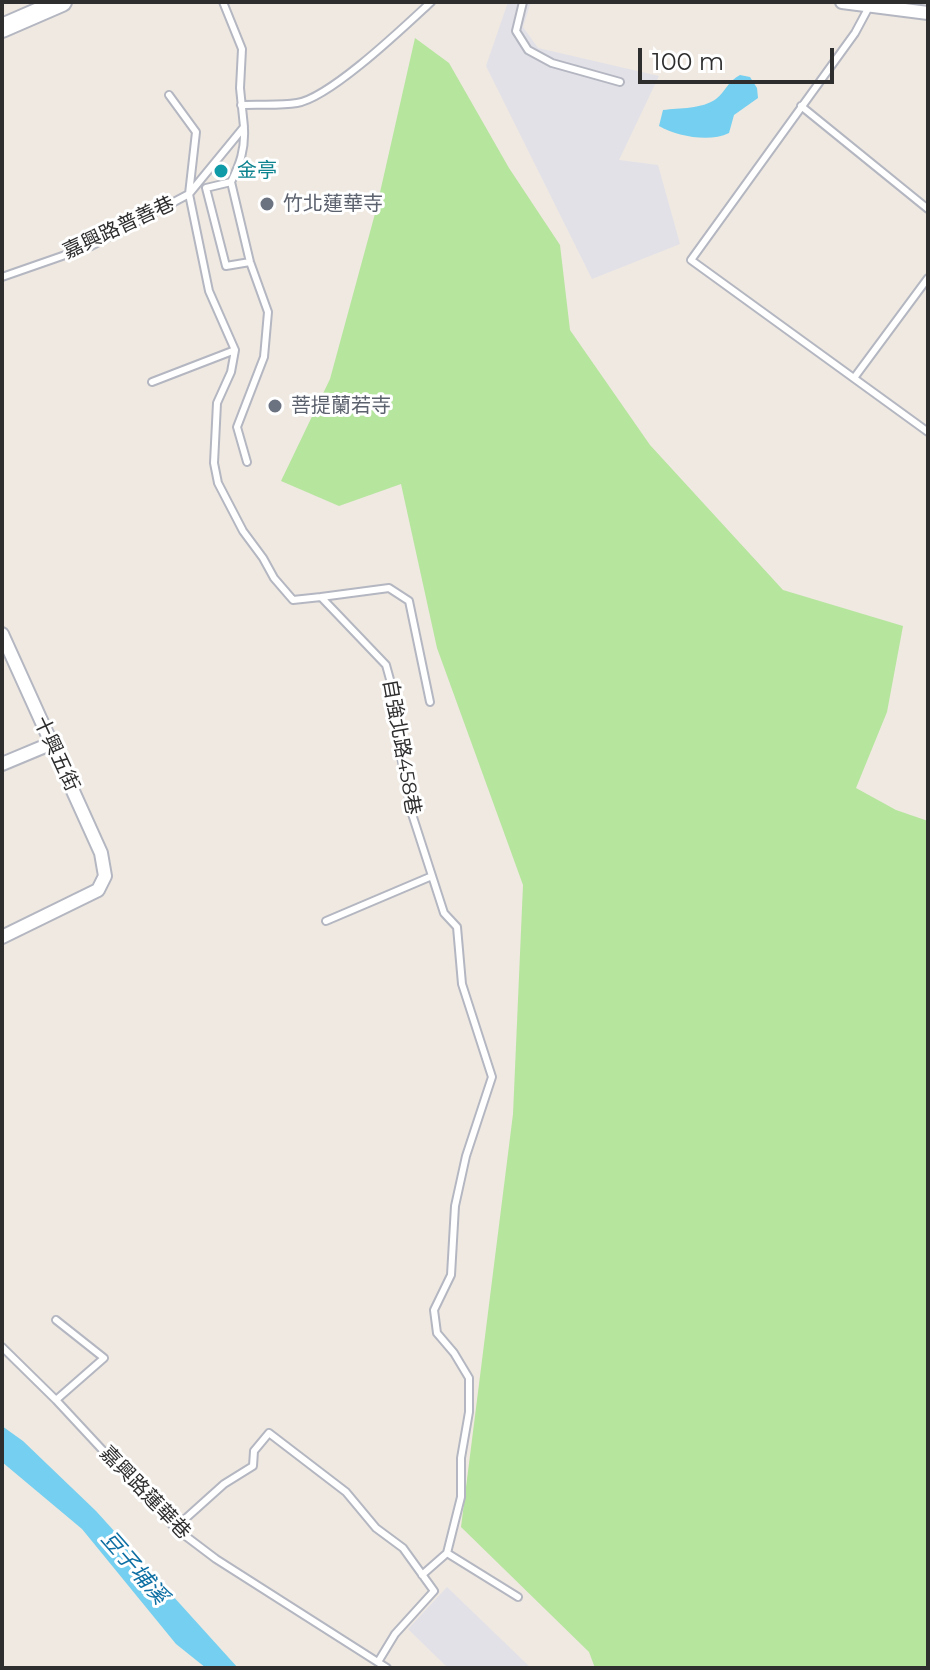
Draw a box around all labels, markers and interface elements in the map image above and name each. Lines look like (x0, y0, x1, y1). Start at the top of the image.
scale bar (642, 32, 838, 82)
text: 100 m (652, 47, 724, 76)
place label: 金亭 (237, 159, 277, 183)
marker: 金亭 (212, 162, 230, 180)
street label: 嘉興路普善巷 (60, 192, 178, 264)
place label: 竹北蓮華寺 (283, 192, 383, 216)
marker: 竹北蓮華寺 (258, 195, 276, 213)
place label: 菩提蘭若寺 (291, 394, 391, 418)
marker: 菩提蘭若寺 (266, 397, 284, 415)
street label: 自強北路458巷 (377, 677, 425, 817)
street label: 十興五街 (28, 713, 84, 795)
street label: 嘉興路蓮華巷 (95, 1442, 195, 1544)
water label: 豆子埔溪 (95, 1526, 173, 1610)

